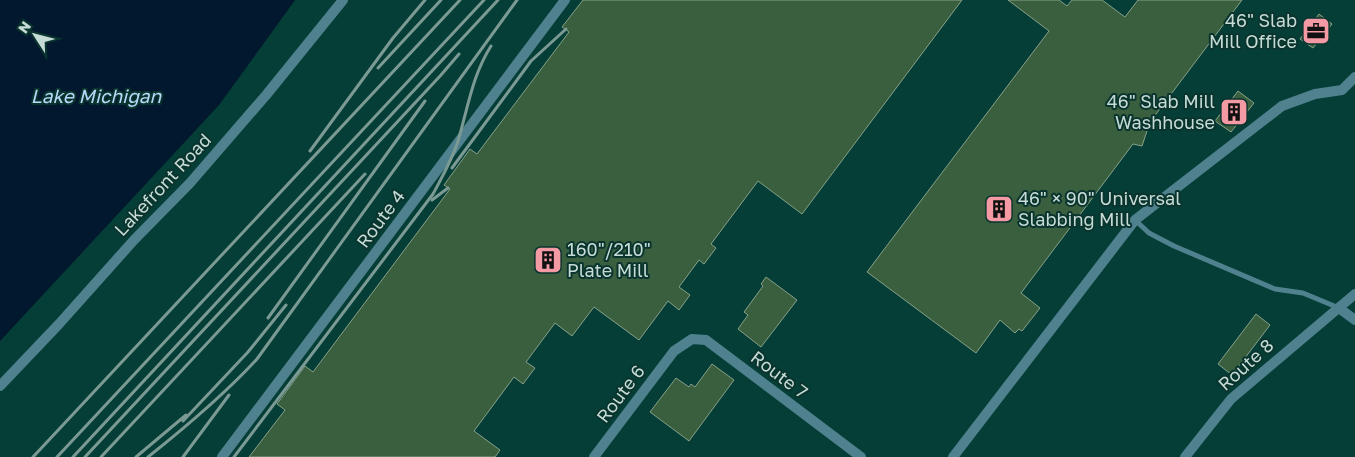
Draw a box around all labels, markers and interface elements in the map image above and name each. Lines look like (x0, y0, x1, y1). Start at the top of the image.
place label: 46" Slab Mill Office (1209, 9, 1297, 52)
north arrow (10, 10, 60, 60)
office icon: 46" Slab Mill Office (1301, 16, 1331, 46)
text: N (14, 18, 34, 36)
water label: Lake Michigan (31, 84, 163, 107)
place label: 46" Slab Mill Washhouse (1107, 90, 1215, 133)
building icon: 46" Slab Mill Washhouse (1219, 97, 1249, 127)
street label: Lakefront Road (109, 129, 215, 240)
street label: Route 4 (351, 185, 409, 252)
place label: 46" × 90" Universal Slabbing Mill (1018, 187, 1181, 230)
building icon: 46" × 90" Universal Slabbing Mill (984, 194, 1014, 224)
place label: 160"/210" Plate Mill (567, 238, 651, 281)
building icon: 160"/210" Plate Mill (533, 245, 563, 275)
street label: Route 8 (1213, 334, 1278, 395)
street label: Route 7 (747, 346, 812, 403)
street label: Route 6 (591, 360, 649, 427)

